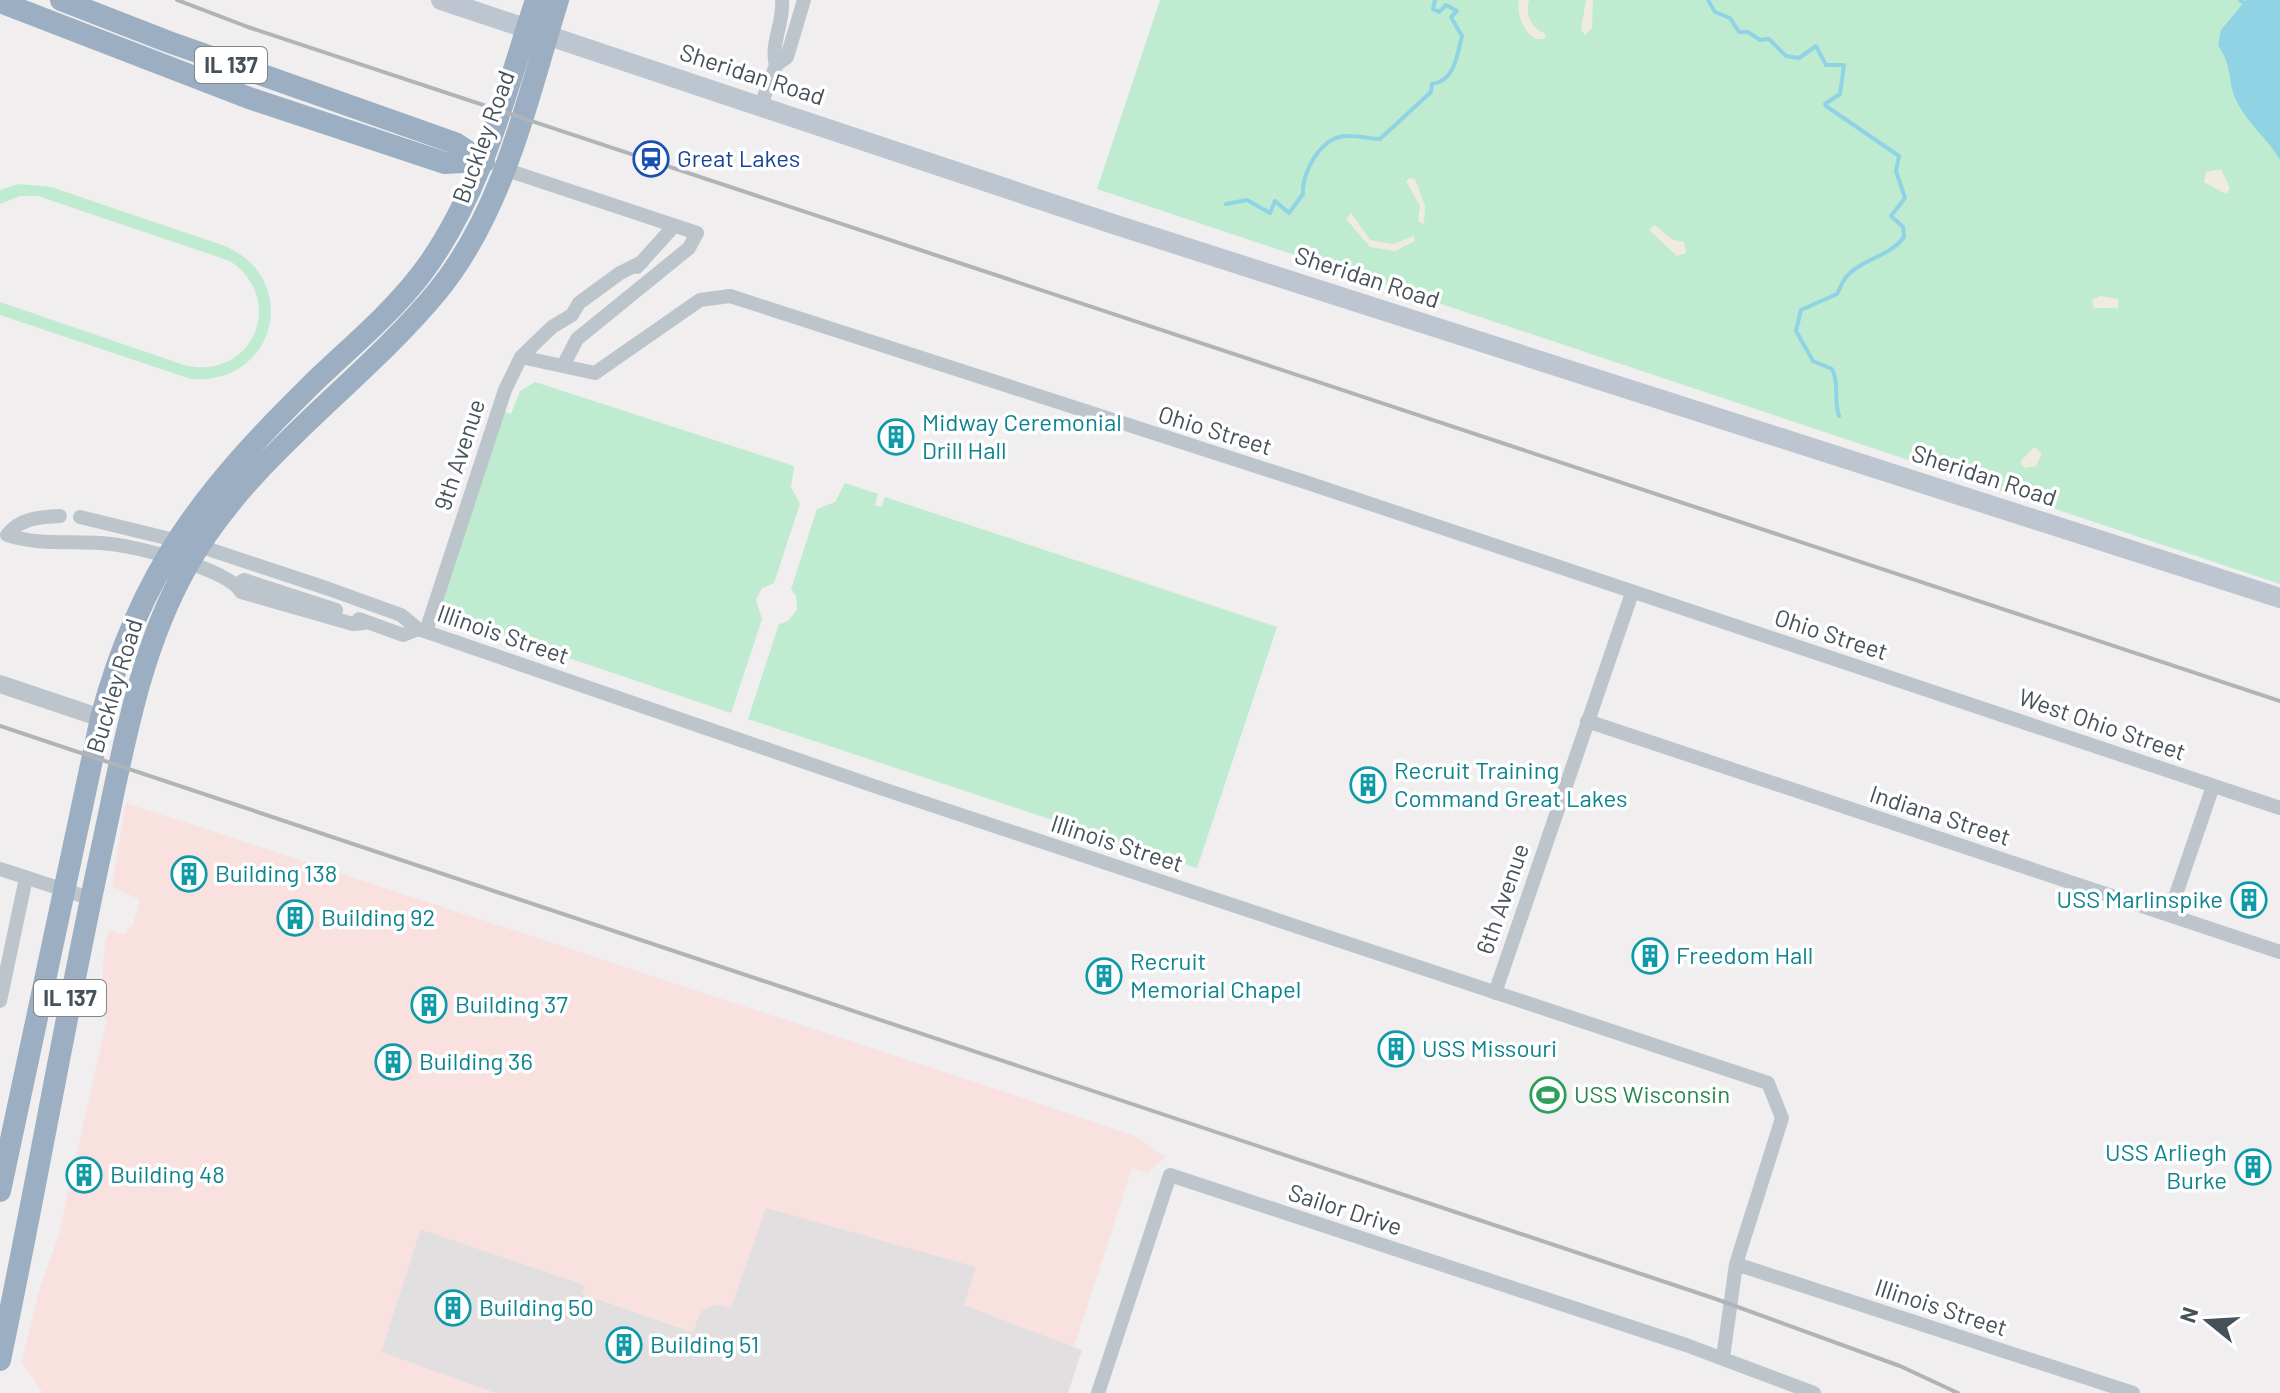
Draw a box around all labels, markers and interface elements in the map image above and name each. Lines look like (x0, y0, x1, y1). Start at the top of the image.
street label: Sheridan Road (676, 37, 829, 111)
road number: IL 137 (195, 47, 267, 83)
street label: Buckley Road (445, 66, 520, 207)
station icon: Great Lakes (632, 140, 670, 178)
place label: Great Lakes (677, 143, 800, 172)
street label: Sheridan Road (1291, 240, 1444, 314)
street label: 9th Avenue (427, 395, 490, 514)
street label: Ohio Street (1155, 399, 1276, 461)
place label: Midway Ceremonial Drill Hall (922, 407, 1122, 464)
building icon: Midway Ceremonial Drill Hall (877, 418, 915, 456)
street label: Sheridan Road (1908, 438, 2061, 512)
street label: Illinois Street (434, 598, 573, 670)
street label: Ohio Street (1771, 602, 1892, 666)
street label: Buckley Road (79, 615, 148, 756)
street label: West Ohio Street (2015, 681, 2190, 766)
place label: Recruit Training Command Great Lakes (1394, 755, 1628, 812)
building icon: Recruit Training Command Great Lakes (1349, 766, 1387, 804)
street label: Indiana Street (1867, 778, 2014, 851)
street label: Illinois Street (1048, 808, 1187, 878)
street label: 6th Avenue (1469, 839, 1534, 958)
building icon: Building 138 (170, 855, 208, 893)
place label: Building 138 (215, 858, 337, 887)
building icon: USS Marlinspike (2230, 881, 2268, 919)
place label: USS Marlinspike (2057, 884, 2223, 913)
building icon: Building 92 (276, 899, 314, 937)
place label: Building 92 (321, 902, 435, 931)
building icon: Freedom Hall (1631, 937, 1669, 975)
place label: Freedom Hall (1676, 940, 1813, 969)
place label: Recruit Memorial Chapel (1130, 946, 1301, 1003)
building icon: Recruit Memorial Chapel (1085, 957, 1123, 995)
road number: IL 137 (34, 980, 106, 1016)
building icon: Building 37 (410, 986, 448, 1024)
place label: Building 37 (455, 989, 568, 1018)
building icon: USS Missouri (1377, 1030, 1415, 1068)
place label: USS Missouri (1422, 1033, 1557, 1062)
building icon: Building 36 (374, 1043, 412, 1081)
place label: Building 36 (419, 1046, 533, 1075)
sports icon: USS Wisconsin (1529, 1076, 1567, 1114)
place label: USS Wisconsin (1574, 1079, 1730, 1108)
place label: USS Arliegh Burke (2105, 1137, 2227, 1194)
building icon: USS Arliegh Burke (2234, 1148, 2272, 1186)
building icon: Building 48 (65, 1156, 103, 1194)
place label: Building 48 (110, 1159, 225, 1188)
street label: Sailor Drive (1285, 1177, 1406, 1241)
street label: Illinois Street (1872, 1272, 2011, 1342)
north arrow (2168, 1281, 2248, 1361)
building icon: Building 50 (434, 1289, 472, 1327)
place label: Building 50 (479, 1292, 594, 1321)
text: N (2173, 1304, 2203, 1325)
building icon: Building 51 (605, 1326, 643, 1364)
place label: Building 51 (650, 1329, 759, 1358)

